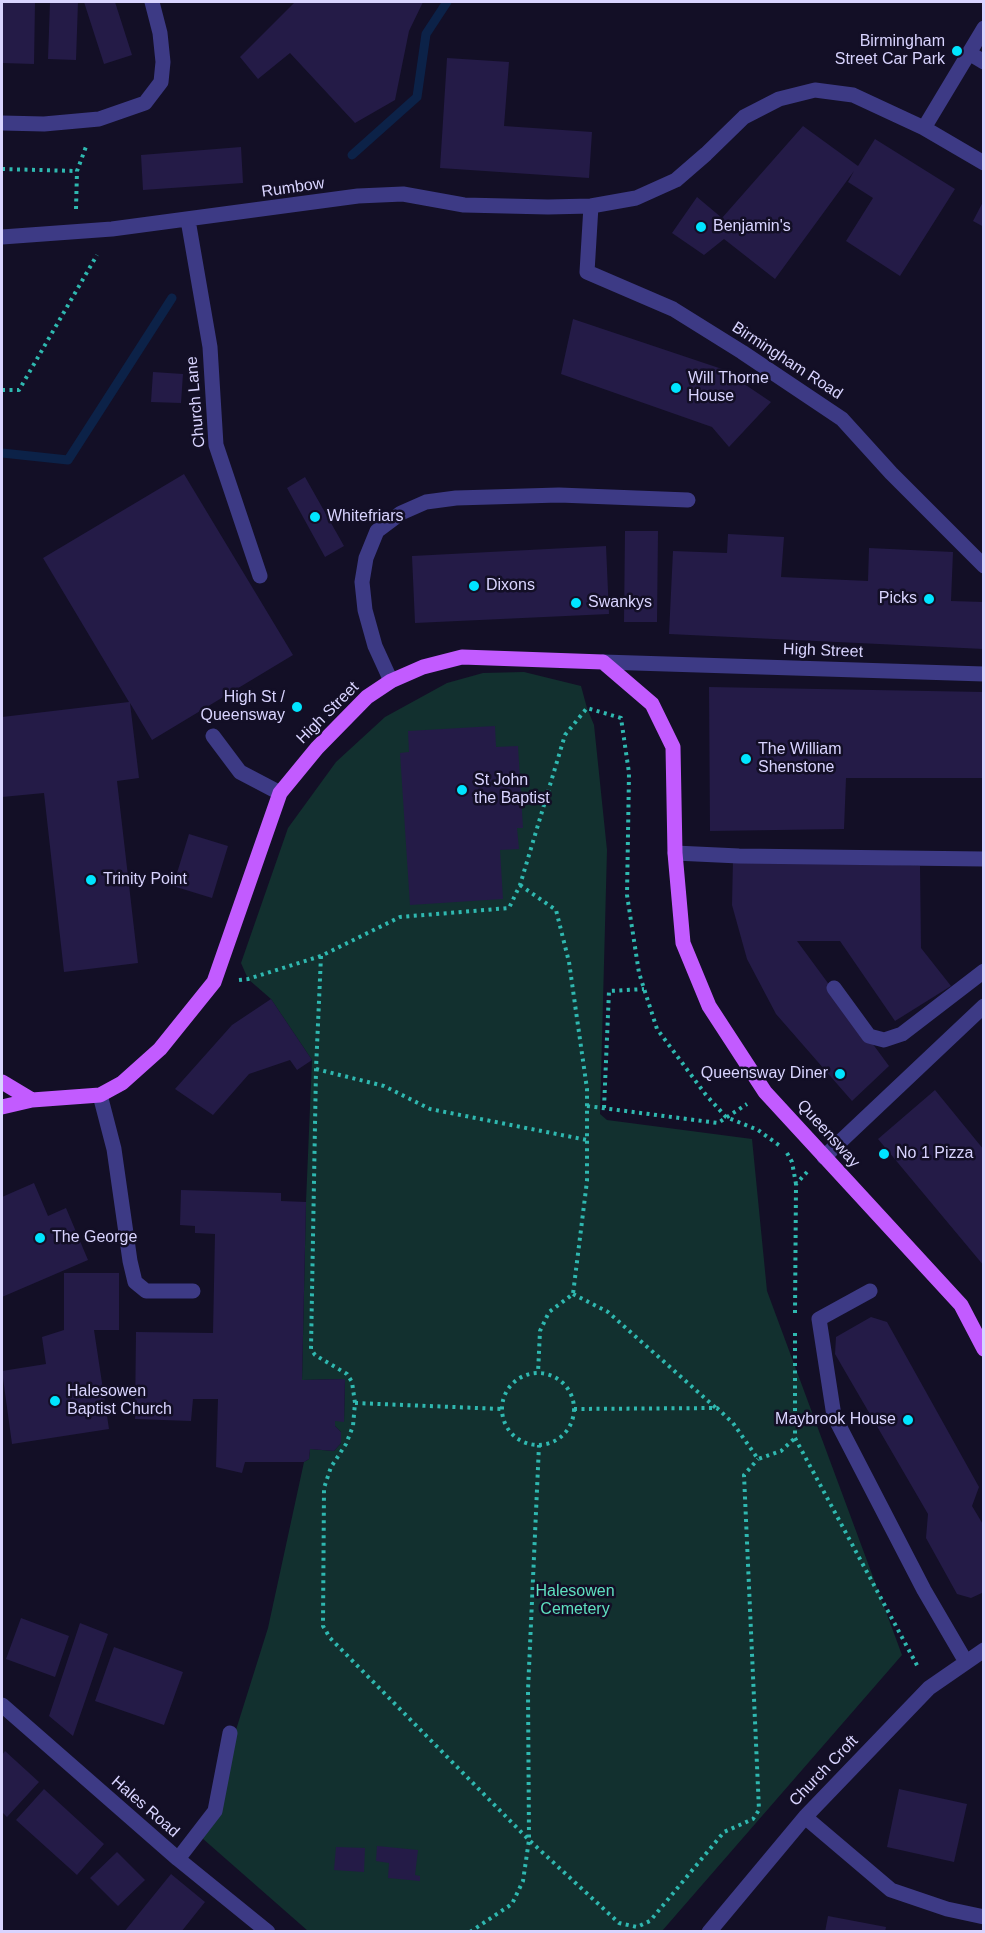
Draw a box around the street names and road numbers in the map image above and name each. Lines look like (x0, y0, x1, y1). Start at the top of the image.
street label: Rumbow (260, 174, 326, 202)
street label: Birmingham Road (728, 318, 846, 404)
street label: Church Lane (182, 356, 210, 448)
street label: High Street (783, 640, 863, 662)
street label: High Street (293, 678, 363, 748)
street label: Queensway (793, 1096, 863, 1172)
street label: Church Croft (786, 1732, 862, 1810)
street label: Hales Road (107, 1772, 183, 1842)

